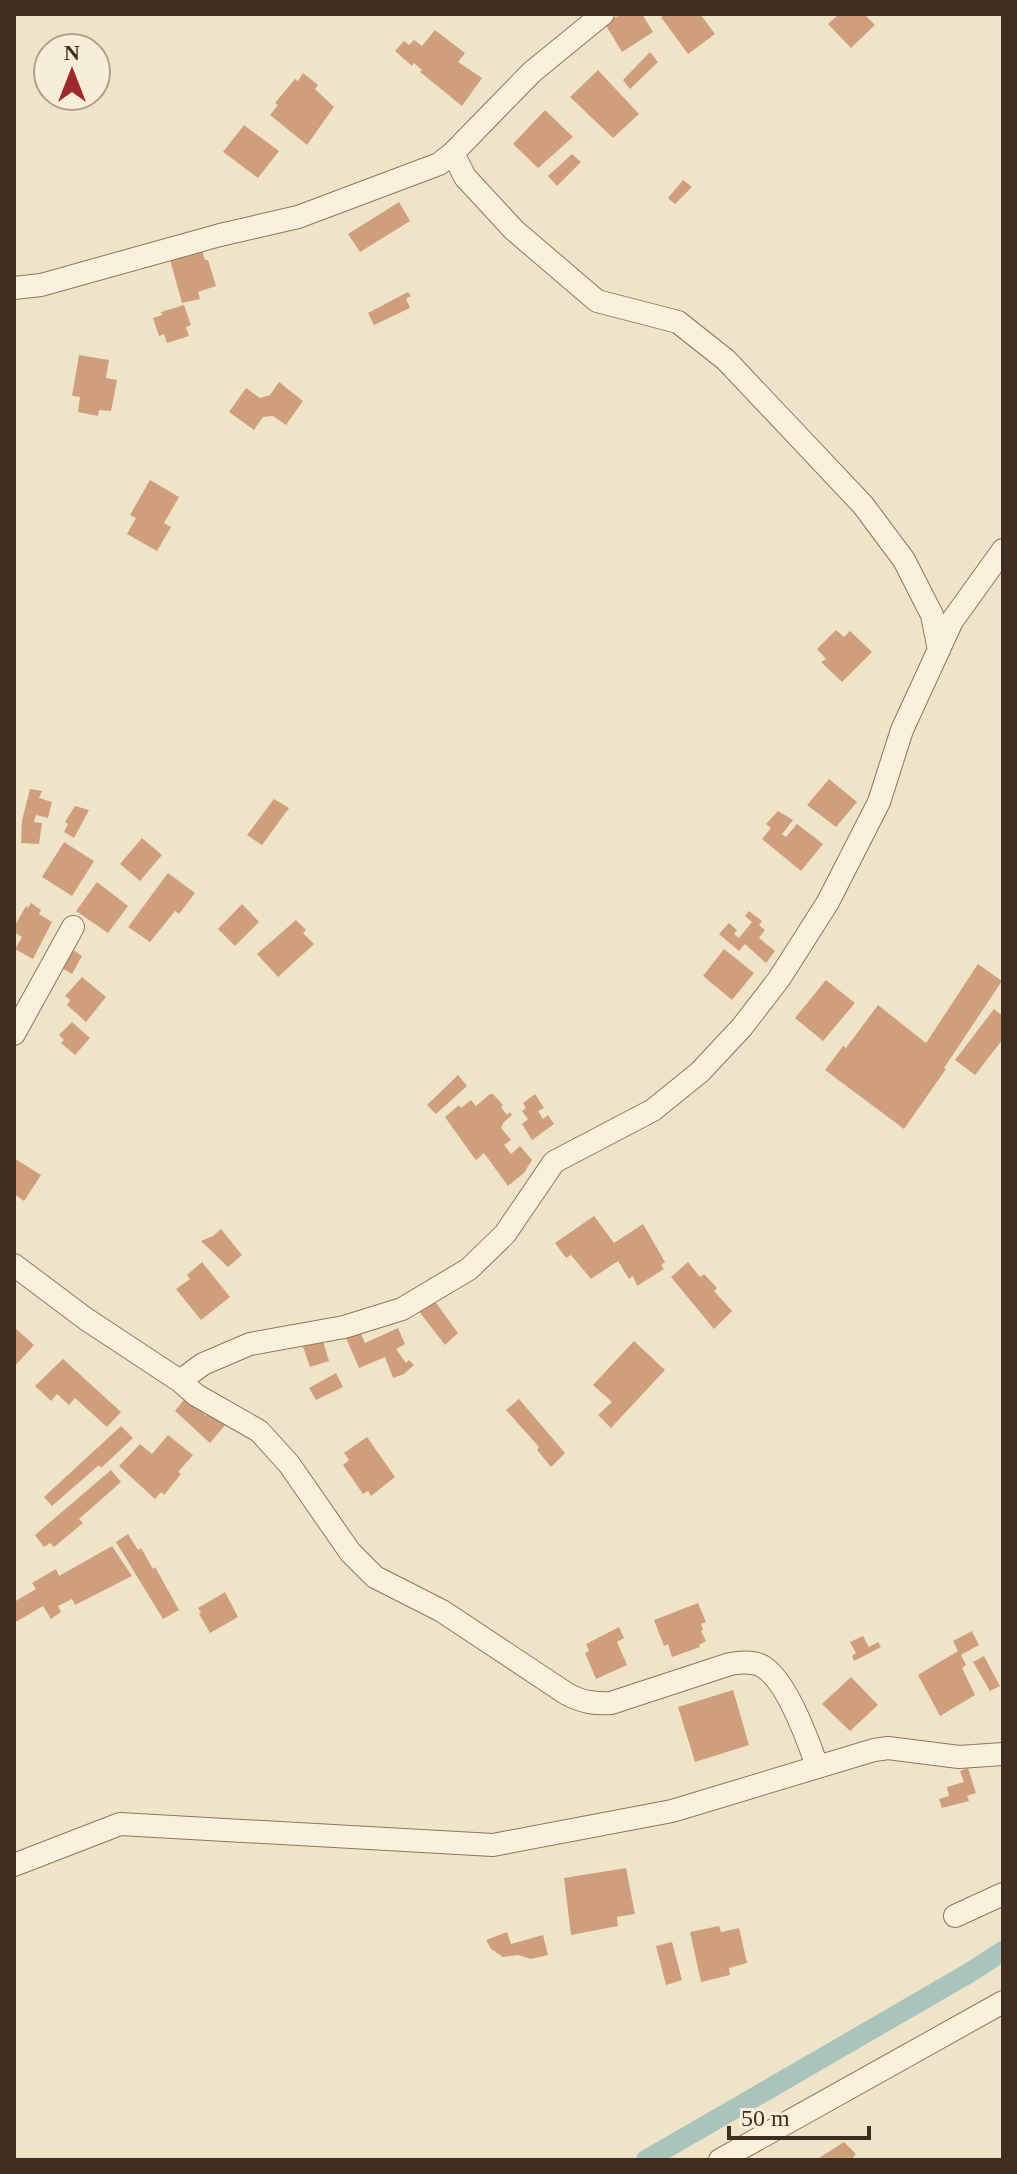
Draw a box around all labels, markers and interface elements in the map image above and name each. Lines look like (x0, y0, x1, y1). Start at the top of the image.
north arrow (32, 32, 112, 112)
text: N (64, 40, 80, 65)
scale bar (729, 2090, 869, 2140)
text: 50 m (741, 2105, 790, 2131)

